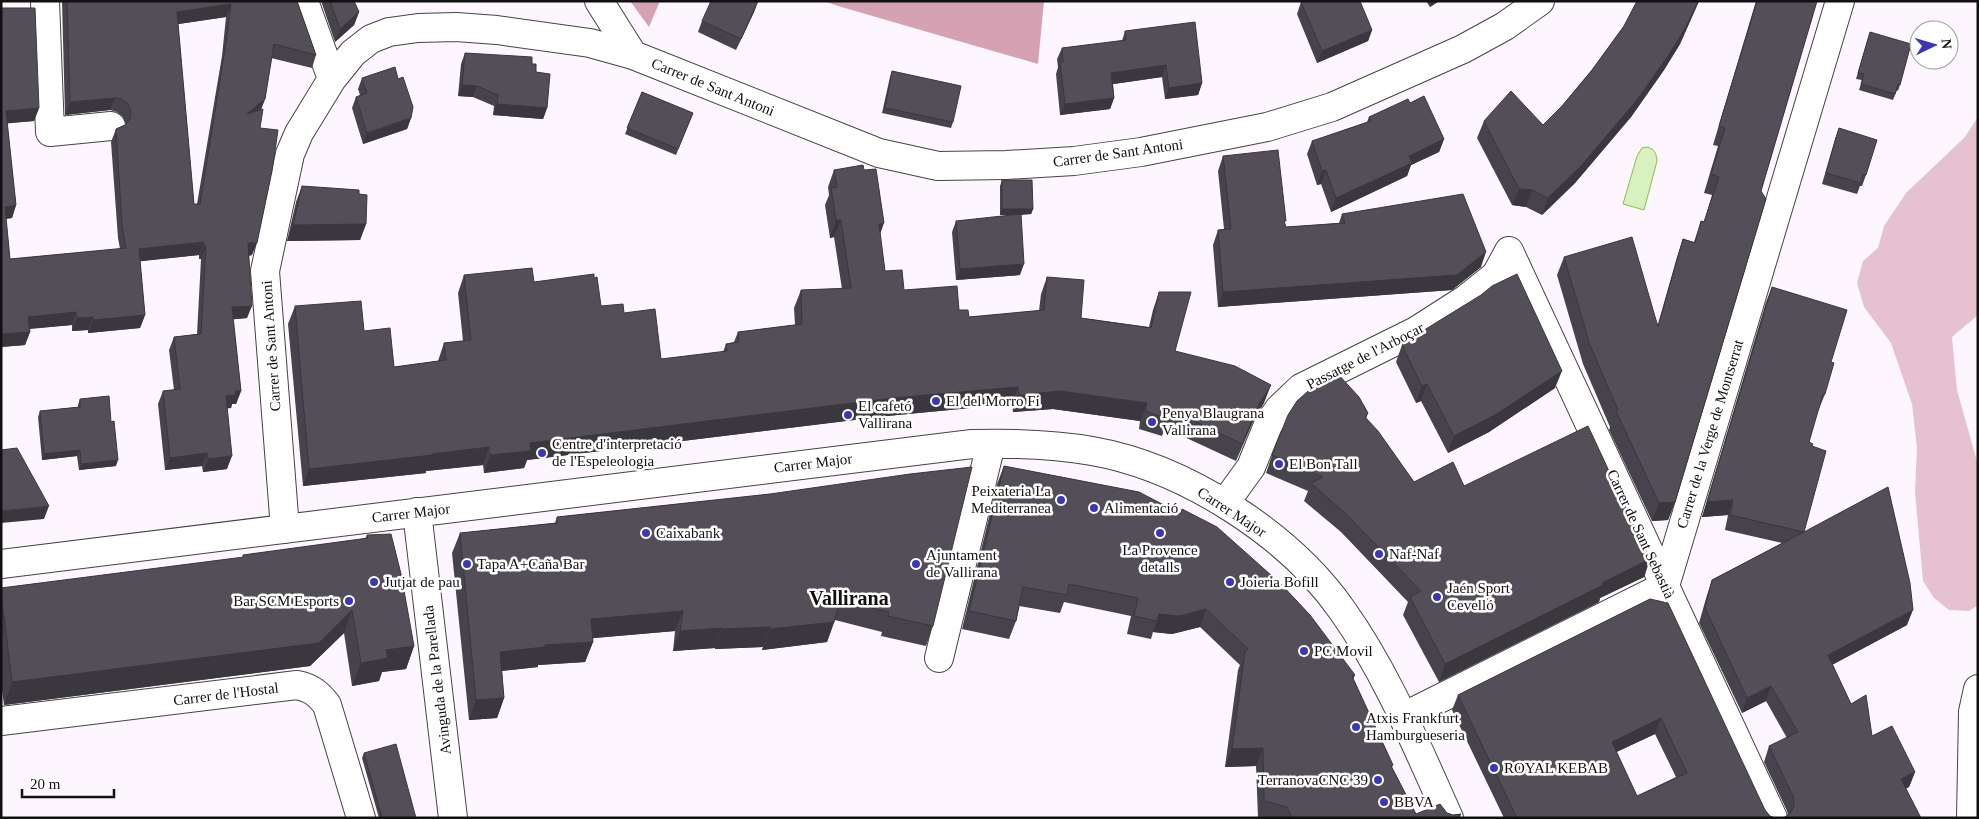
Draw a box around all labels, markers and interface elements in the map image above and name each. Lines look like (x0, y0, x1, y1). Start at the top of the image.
north arrow (1909, 20, 1959, 70)
text: N (1939, 38, 1954, 50)
street label: Carrer de Sant Antoni (649, 55, 777, 119)
street label: Carrer de Sant Antoni (1052, 136, 1184, 170)
street label: Carrer de Sant Antoni (258, 280, 284, 412)
street label: Passatge de l'Arboçar (1304, 320, 1426, 392)
street label: Carrer de la Verge de Montserrat (1674, 337, 1747, 530)
place label: El del Morro Fi (946, 393, 1040, 409)
marker: El del Morro Fi (930, 395, 942, 407)
place label: El cafetó Vallirana (858, 398, 912, 431)
place label: Penya Blaugrana Vallirana (1162, 405, 1264, 438)
marker: El cafetó Vallirana (842, 409, 854, 421)
marker: Penya Blaugrana Vallirana (1146, 416, 1158, 428)
place label: Centre d'interpretació de l'Espeleologia (552, 436, 682, 469)
marker: Centre d'interpretació de l'Espeleologia (536, 447, 548, 459)
street label: Carrer Major (773, 450, 853, 476)
place label: El Bon Tall (1289, 456, 1358, 472)
marker: El Bon Tall (1273, 458, 1285, 470)
street label: Carrer de Sant Sebastià (1604, 467, 1678, 601)
place label: Peixateria La Mediterranea (971, 483, 1051, 516)
street label: Carrer Major (1195, 484, 1269, 540)
marker: Peixateria La Mediterranea (1055, 494, 1067, 506)
street label: Carrer Major (371, 500, 451, 526)
place label: Alimentació (1104, 500, 1178, 516)
marker: Alimentació (1088, 502, 1100, 514)
place label: Caixabank (656, 525, 721, 541)
marker: Caixabank (640, 527, 652, 539)
marker: La Provence detalls (1154, 527, 1166, 539)
place label: La Provence detalls (1122, 542, 1198, 575)
place label: Naf-Naf (1389, 546, 1439, 562)
place label: Ajuntament de Vallirana (926, 547, 998, 580)
marker: Naf-Naf (1373, 548, 1385, 560)
place label: Tapa A+Caña Bar (477, 556, 584, 572)
marker: Tapa A+Caña Bar (461, 558, 473, 570)
marker: Ajuntament de Vallirana (910, 558, 922, 570)
place label: Jutjat de pau (384, 574, 460, 590)
place label: Joieria Bofill (1240, 574, 1319, 590)
marker: Jutjat de pau (368, 576, 380, 588)
marker: Joieria Bofill (1224, 576, 1236, 588)
place label: Jaén Sport Cevelló (1447, 580, 1511, 613)
district label: Vallirana (809, 587, 889, 609)
marker: Jaén Sport Cevelló (1431, 591, 1443, 603)
place label: Bar SCM Esports (233, 593, 339, 609)
marker: Bar SCM Esports (343, 595, 355, 607)
street label: Avinguda de la Parellada (420, 604, 454, 755)
place label: PC Movil (1314, 643, 1373, 659)
marker: PC Movil (1298, 645, 1310, 657)
street label: Carrer de l'Hostal (172, 680, 280, 708)
place label: Atxis Frankfurt Hamburgueseria (1366, 710, 1465, 743)
marker: Atxis Frankfurt Hamburgueseria (1350, 721, 1362, 733)
place label: ROYAL KEBAB (1504, 760, 1608, 776)
marker: ROYAL KEBAB (1488, 762, 1500, 774)
scale bar (22, 766, 115, 798)
place label: TerranovaCNC 39 (1258, 772, 1368, 788)
marker: TerranovaCNC 39 (1372, 774, 1384, 786)
text: 20 m (30, 776, 61, 792)
place label: BBVA (1394, 794, 1434, 810)
marker: BBVA (1378, 796, 1390, 808)

